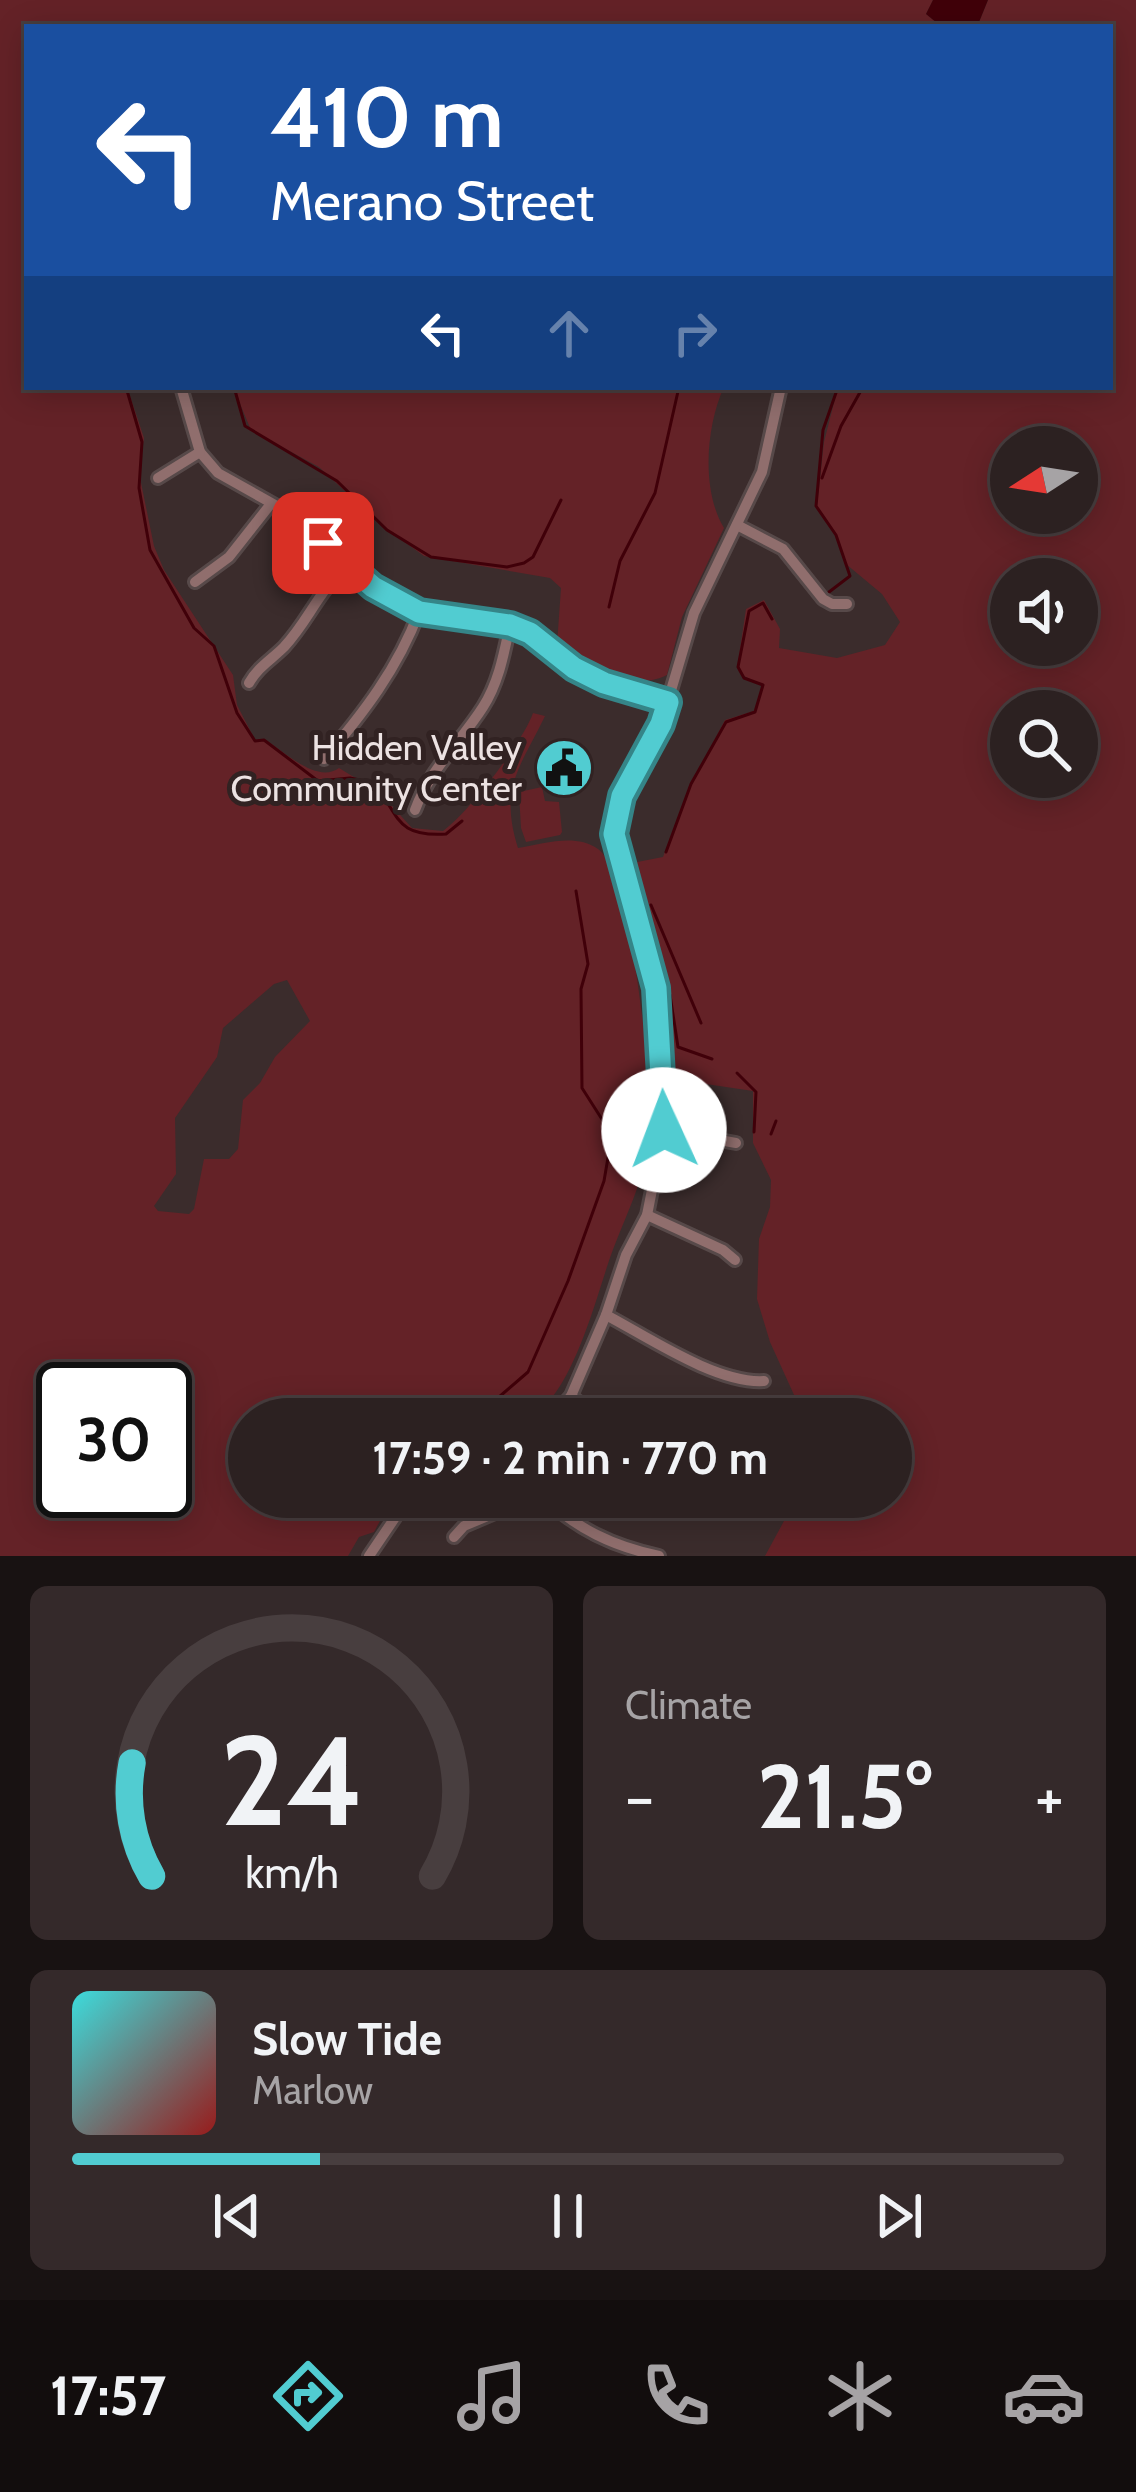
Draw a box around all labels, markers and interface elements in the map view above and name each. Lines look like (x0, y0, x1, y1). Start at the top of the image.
text: 410 m (270, 66, 504, 168)
icon: left (72, 72, 228, 228)
text: Merano Street (270, 168, 594, 234)
icon: left (410, 300, 476, 366)
icon: ahead (536, 300, 602, 366)
icon: right (662, 300, 728, 366)
north arrow (990, 426, 1098, 534)
map controls (990, 426, 1098, 798)
pin (272, 492, 374, 594)
icon: arrive (290, 510, 356, 576)
button: sound (990, 558, 1098, 666)
button: search (990, 690, 1098, 798)
place label: Hidden Valley Community Center (231, 725, 523, 810)
public building icon: Hidden Valley Community Center (533, 737, 595, 799)
position arrow (601, 1067, 727, 1193)
speed limit sign: 30 (36, 1362, 192, 1518)
text: 17:59 · 2 min · 770 m (372, 1431, 768, 1485)
text: Climate (625, 1681, 752, 1729)
text: 24 (220, 1705, 363, 1856)
text: 21.5° (757, 1741, 932, 1851)
text: − (625, 1756, 654, 1837)
text: + (1035, 1756, 1064, 1837)
text: km/h (245, 1847, 338, 1899)
text: Slow Tide (252, 2012, 442, 2066)
text: Marlow (252, 2066, 373, 2114)
icon: previous (204, 2183, 270, 2249)
icon: pause (535, 2183, 601, 2249)
icon: next (866, 2183, 932, 2249)
icon: directions (266, 2354, 350, 2438)
icon: music (450, 2354, 534, 2438)
icon: phone (634, 2354, 718, 2438)
icon: climate (818, 2354, 902, 2438)
icon: car (1002, 2354, 1086, 2438)
text: 17:57 (50, 2363, 166, 2429)

